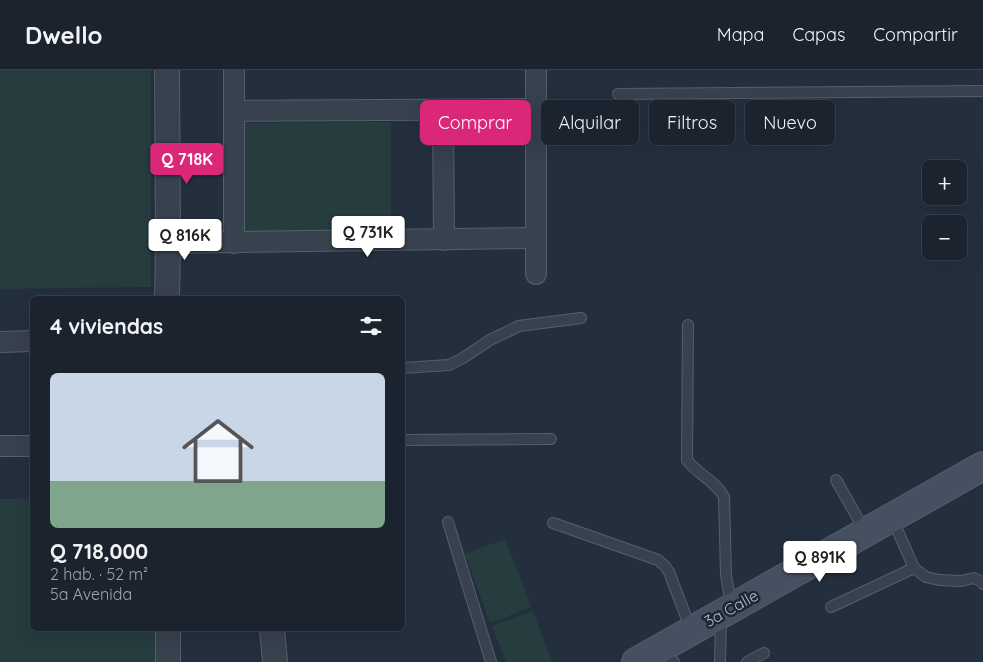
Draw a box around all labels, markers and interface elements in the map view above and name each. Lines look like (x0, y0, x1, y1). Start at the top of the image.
text: Dwello (25, 20, 102, 50)
text: Mapa (717, 23, 764, 46)
text: Capas (792, 23, 845, 46)
text: Compartir (873, 23, 958, 46)
chip: Comprar (420, 100, 531, 145)
chip: Alquilar (541, 100, 639, 145)
chip: Filtros (649, 100, 735, 145)
chip: Nuevo (745, 100, 835, 145)
pin: Q 718K (146, 142, 228, 185)
text: Q 718K (161, 149, 213, 169)
map controls (922, 160, 967, 260)
button: + (922, 160, 967, 205)
button: − (922, 215, 967, 260)
pin: Q 731K (327, 216, 409, 258)
pin: Q 816K (144, 218, 226, 261)
text: Q 731K (343, 222, 393, 242)
text: Q 816K (160, 225, 210, 245)
icon: filters (357, 312, 385, 340)
text: 4 viviendas (50, 313, 163, 339)
icon: home (173, 406, 263, 496)
text: Q 718,000 (50, 538, 148, 564)
pin: Q 891K (779, 540, 861, 583)
text: Q 891K (794, 547, 846, 567)
text: 2 hab. · 52 m² (50, 564, 148, 584)
text: 5a Avenida (50, 584, 132, 604)
street label: 3a Calle (700, 585, 762, 631)

